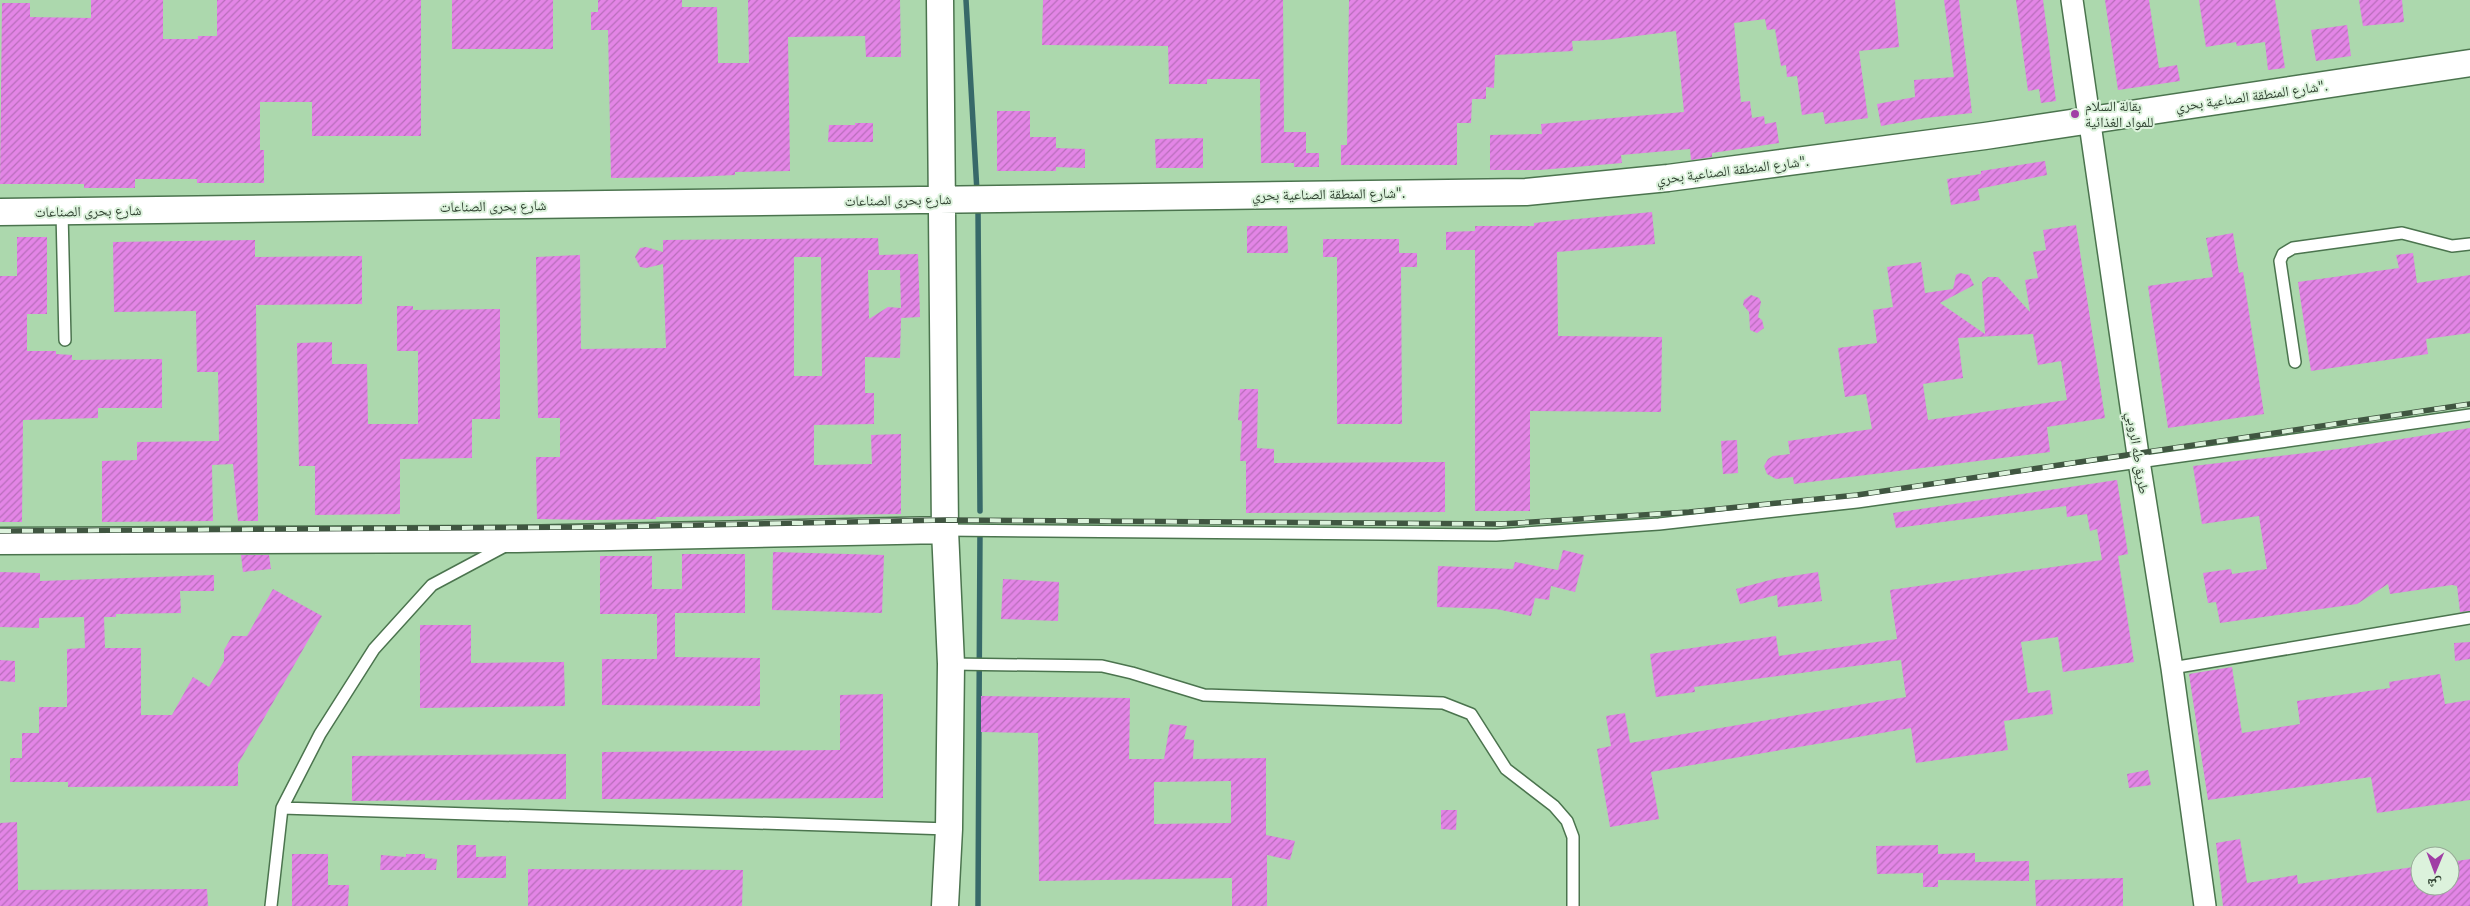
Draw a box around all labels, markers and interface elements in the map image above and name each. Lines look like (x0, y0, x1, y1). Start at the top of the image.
street label: شارع المنطقة الصناعية بحري". (2174, 76, 2329, 118)
place label: بقالة السلام للمواد الغذائية (2085, 97, 2153, 131)
marker: بقالة السلام للمواد الغذائية (2069, 108, 2081, 120)
street label: شارع المنطقة الصناعية بحري". (1655, 152, 1809, 191)
street label: شارع المنطقة الصناعية بحري". (1252, 184, 1405, 207)
street label: شارع بحرى الصناعات (844, 190, 952, 211)
street label: شارع بحرى الصناعات (439, 196, 547, 217)
street label: شارع بحرى الصناعات (34, 201, 142, 222)
street label: طريق طه الروبي (2120, 411, 2153, 496)
north arrow (2410, 846, 2460, 896)
text: ش (2427, 875, 2442, 893)

